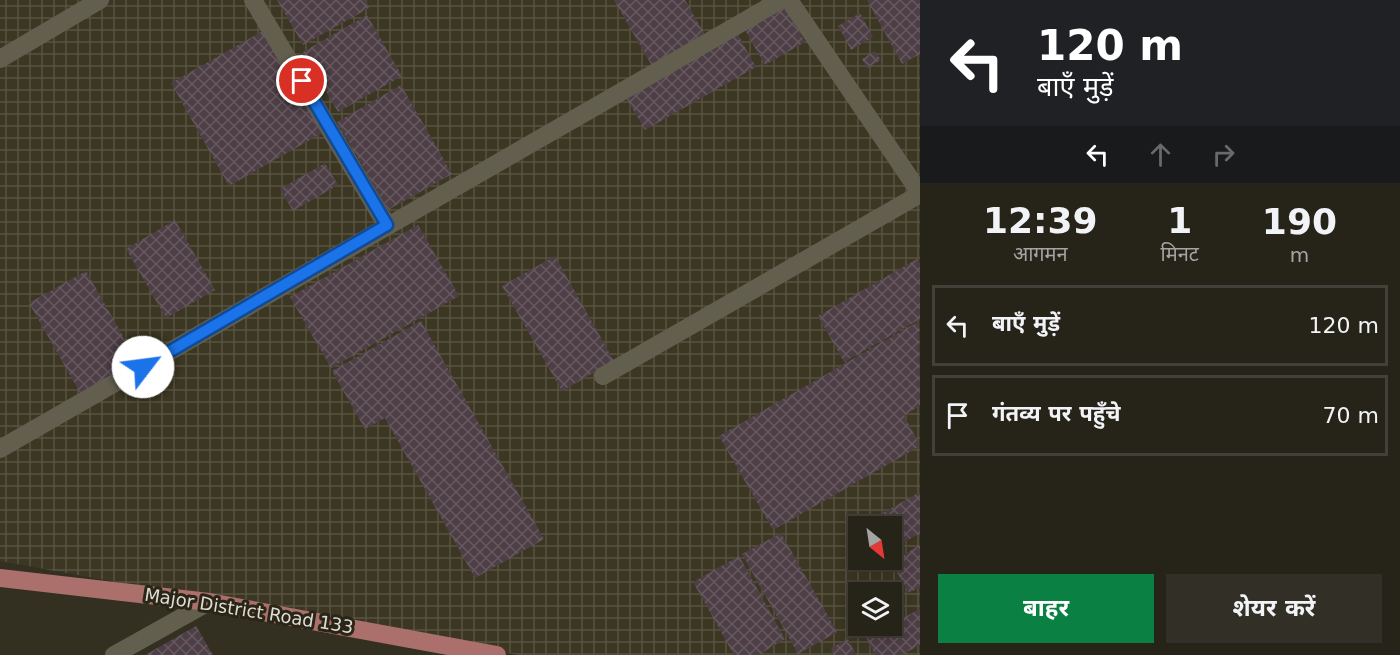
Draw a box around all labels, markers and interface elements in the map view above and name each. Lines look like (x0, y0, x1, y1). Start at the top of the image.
text: 120 m (1037, 21, 1183, 70)
icon: left (938, 24, 1016, 102)
pin (276, 55, 327, 106)
icon: arrive (285, 64, 318, 97)
text: बाएँ मुड़ें (1037, 71, 1114, 102)
icon: left (1081, 138, 1114, 171)
icon: ahead (1144, 138, 1177, 171)
icon: right (1207, 138, 1240, 171)
text: 12:39 (983, 200, 1098, 241)
text: 1 (1167, 200, 1192, 241)
text: 190 (1262, 201, 1337, 242)
text: आगमन (1013, 242, 1068, 266)
text: मिनट (1161, 242, 1199, 266)
text: m (1290, 243, 1309, 267)
icon: left (941, 309, 974, 342)
text: बाएँ मुड़ें (992, 311, 1060, 336)
text: 120 m (1309, 313, 1379, 338)
position arrow (111, 335, 175, 399)
icon: arrive (941, 399, 974, 432)
text: गंतव्य पर पहुँचे (992, 401, 1120, 426)
text: 70 m (1323, 403, 1379, 428)
north arrow (848, 516, 902, 570)
map controls (848, 516, 902, 636)
button: बाहर (938, 574, 1154, 643)
button: शेयर करें (1166, 574, 1382, 643)
button: layers (848, 582, 902, 636)
street label: Major District Road 133 (143, 584, 355, 637)

